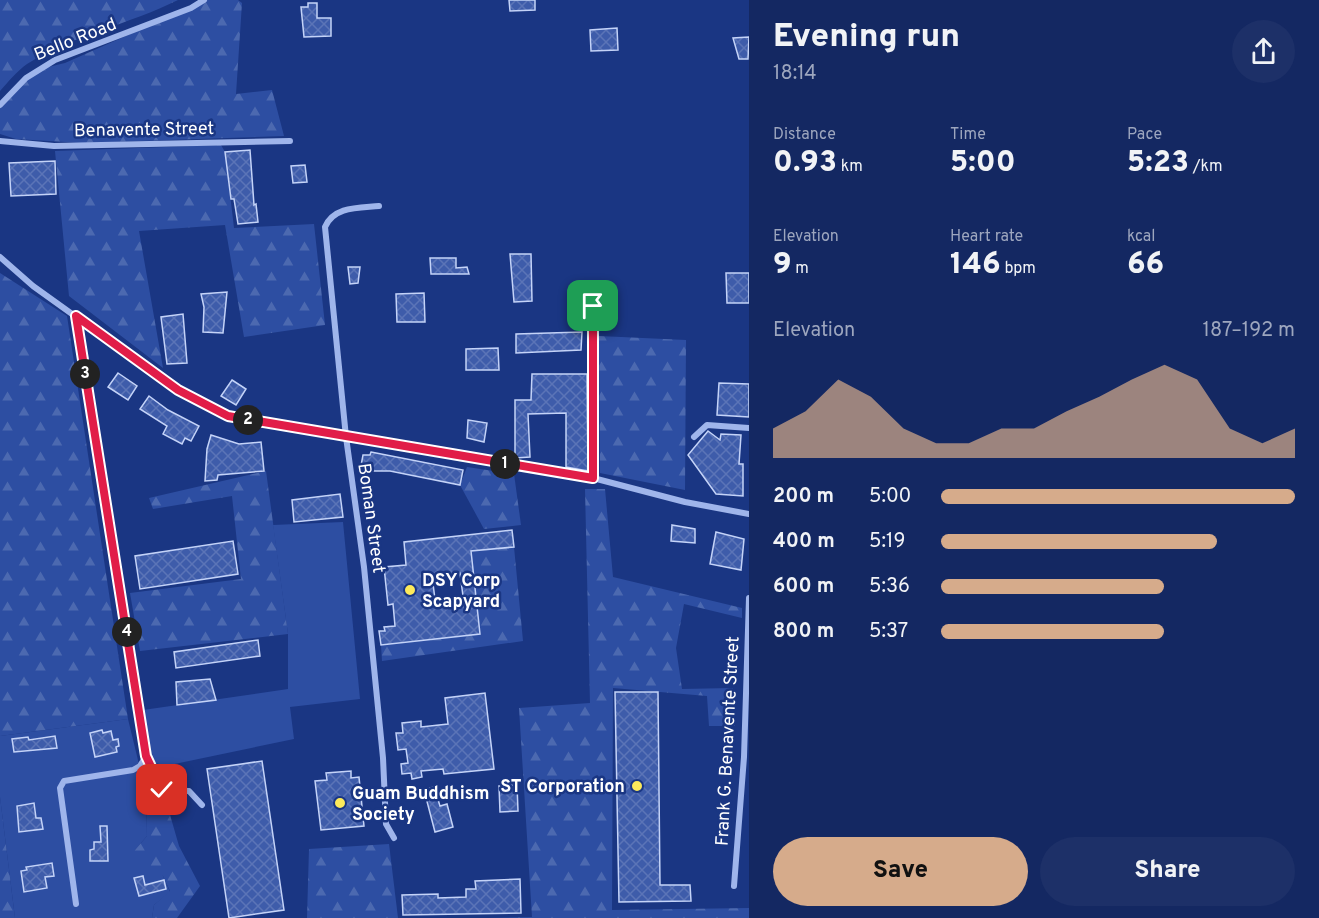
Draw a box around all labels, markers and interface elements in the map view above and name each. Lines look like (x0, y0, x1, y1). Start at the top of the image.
street label: Bello Road (31, 13, 120, 67)
text: Evening run (773, 17, 960, 59)
button: share (1232, 20, 1295, 83)
text: 18:14 (773, 61, 817, 87)
street label: Benavente Street (74, 118, 214, 143)
text: Distance (773, 125, 836, 145)
text: Time (950, 125, 986, 145)
text: Pace (1127, 125, 1162, 145)
text: 0.93 (773, 145, 837, 182)
text: 5:00 (950, 145, 1016, 182)
text: 5:23 (1127, 145, 1189, 182)
text: km (837, 157, 863, 177)
text: /km (1189, 157, 1223, 177)
text: Elevation (773, 227, 839, 247)
text: Heart rate (950, 227, 1023, 247)
text: kcal (1127, 227, 1155, 247)
text: 9 (773, 247, 792, 284)
text: 146 (950, 247, 1001, 284)
text: 66 (1127, 247, 1164, 284)
text: m (792, 259, 809, 279)
text: bpm (1001, 259, 1036, 279)
pin (567, 280, 618, 331)
icon: arrive (576, 289, 609, 322)
text: Elevation (773, 318, 855, 344)
text: 187–192 m (1203, 318, 1295, 344)
pin: 3 (70, 359, 100, 389)
text: 3 (80, 364, 90, 384)
pin: 2 (233, 405, 263, 435)
text: 2 (243, 410, 253, 430)
pin: 1 (490, 449, 520, 479)
text: 1 (502, 454, 508, 474)
street label: Boman Street (351, 462, 390, 575)
text: 200 m (773, 484, 834, 510)
text: 5:00 (869, 484, 911, 510)
text: 400 m (773, 529, 835, 555)
text: 5:19 (869, 529, 905, 555)
place label: DSY Corp Scapyard (422, 570, 501, 614)
text: 600 m (773, 574, 834, 600)
text: 5:36 (869, 574, 910, 600)
marker: DSY Corp Scapyard (403, 583, 417, 597)
pin: 4 (112, 617, 142, 647)
text: 800 m (773, 619, 834, 645)
text: 5:37 (869, 619, 908, 645)
text: 4 (122, 622, 132, 642)
street label: Frank G. Benavente Street (712, 636, 745, 847)
pin (136, 764, 187, 815)
icon: check (145, 773, 178, 806)
place label: ST Corporation (500, 776, 625, 799)
marker: ST Corporation (630, 779, 644, 793)
place label: Guam Buddhism Society (352, 783, 489, 827)
marker: Guam Buddhism Society (333, 796, 347, 810)
button: Save (773, 837, 1028, 906)
button: Share (1040, 837, 1295, 906)

